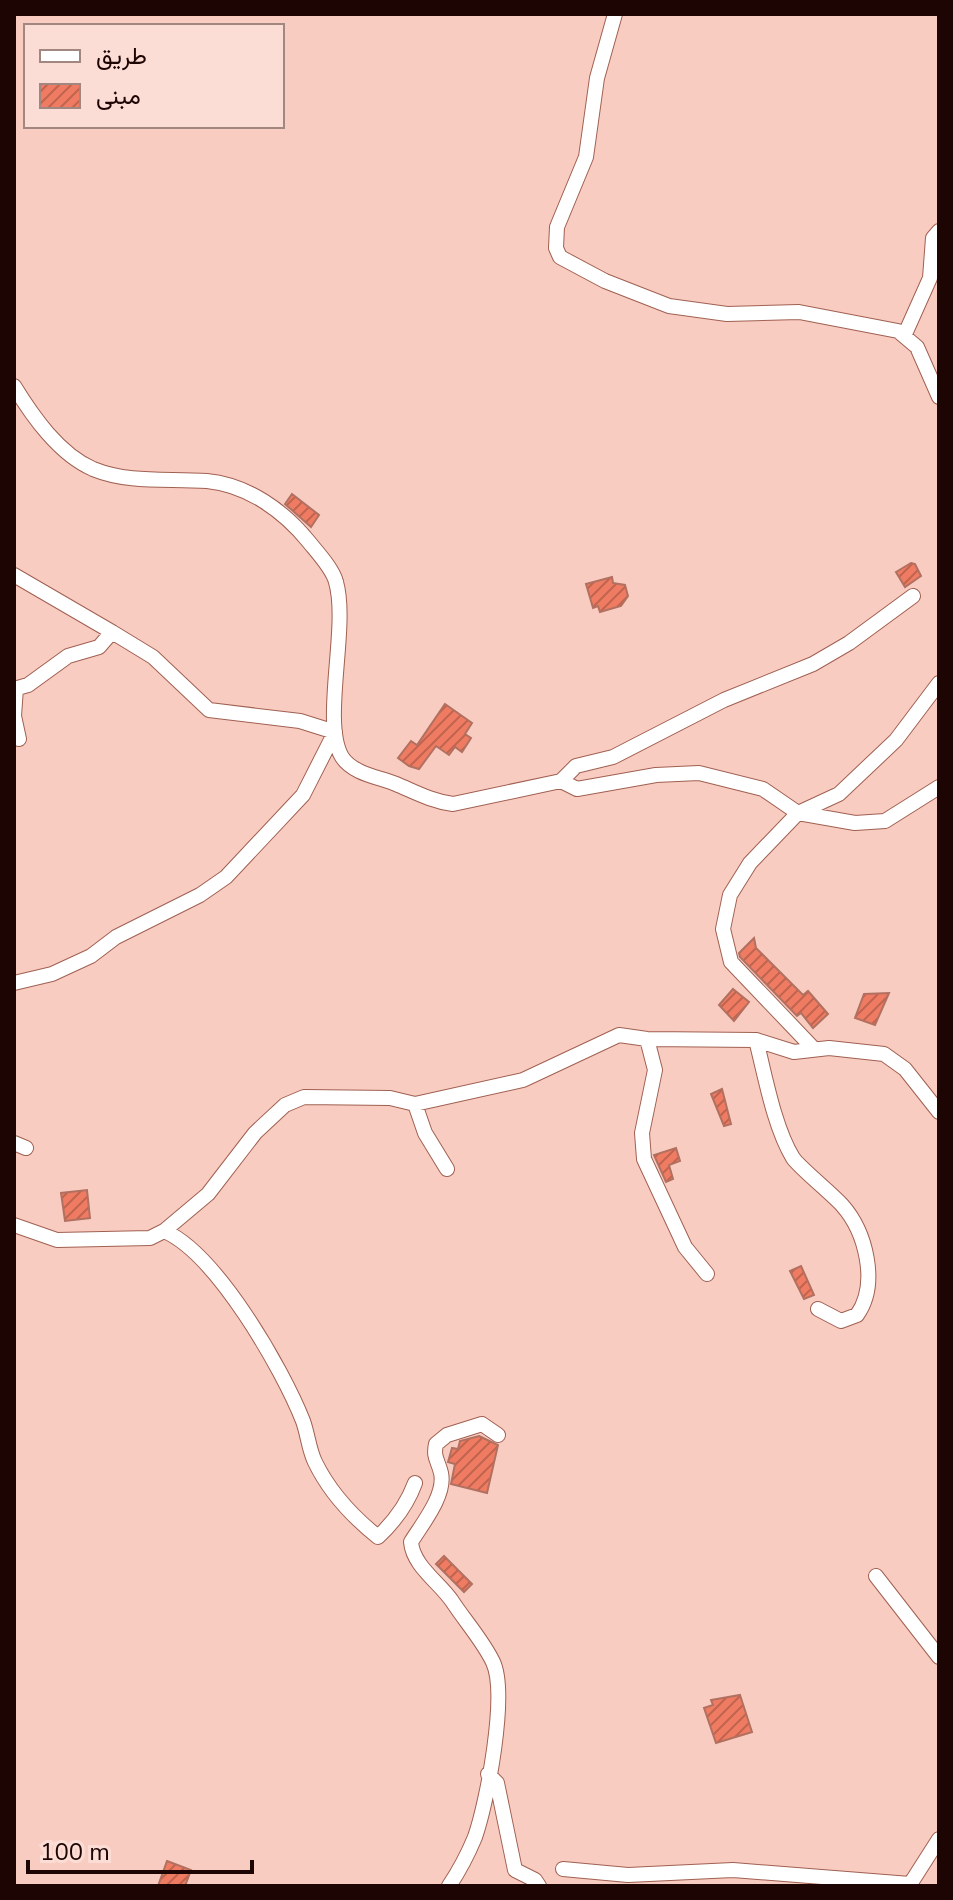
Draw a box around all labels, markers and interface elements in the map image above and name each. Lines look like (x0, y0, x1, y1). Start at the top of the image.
legend (24, 24, 284, 128)
text: طريق (96, 40, 147, 72)
text: مبنى (96, 80, 141, 112)
scale bar (28, 1824, 252, 1874)
text: 100 m (40, 1836, 110, 1868)

